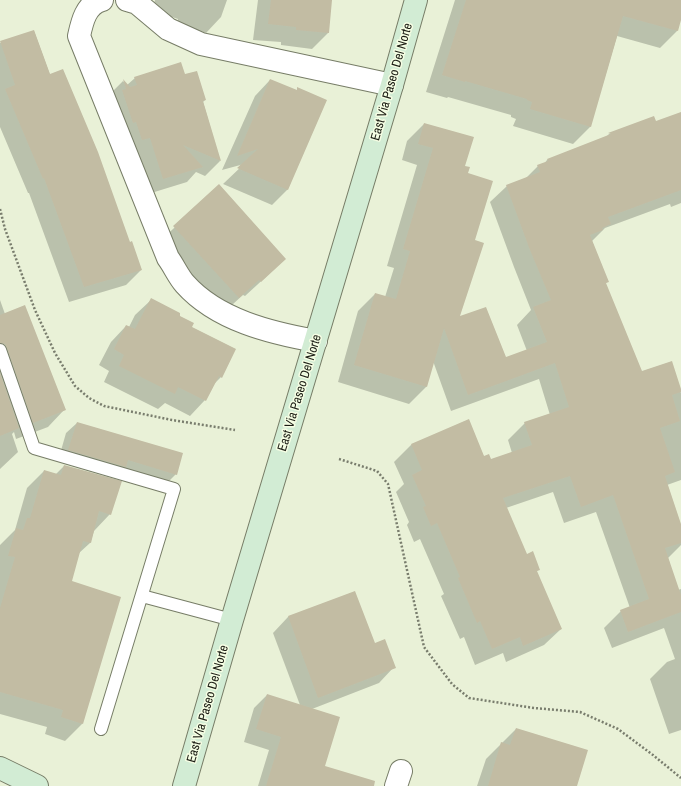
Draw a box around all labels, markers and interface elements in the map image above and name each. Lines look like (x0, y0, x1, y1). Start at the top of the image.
street label: East Via Paseo Del Norte (368, 22, 416, 142)
street label: East Via Paseo Del Norte (275, 333, 325, 453)
street label: East Via Paseo Del Norte (184, 644, 232, 764)

